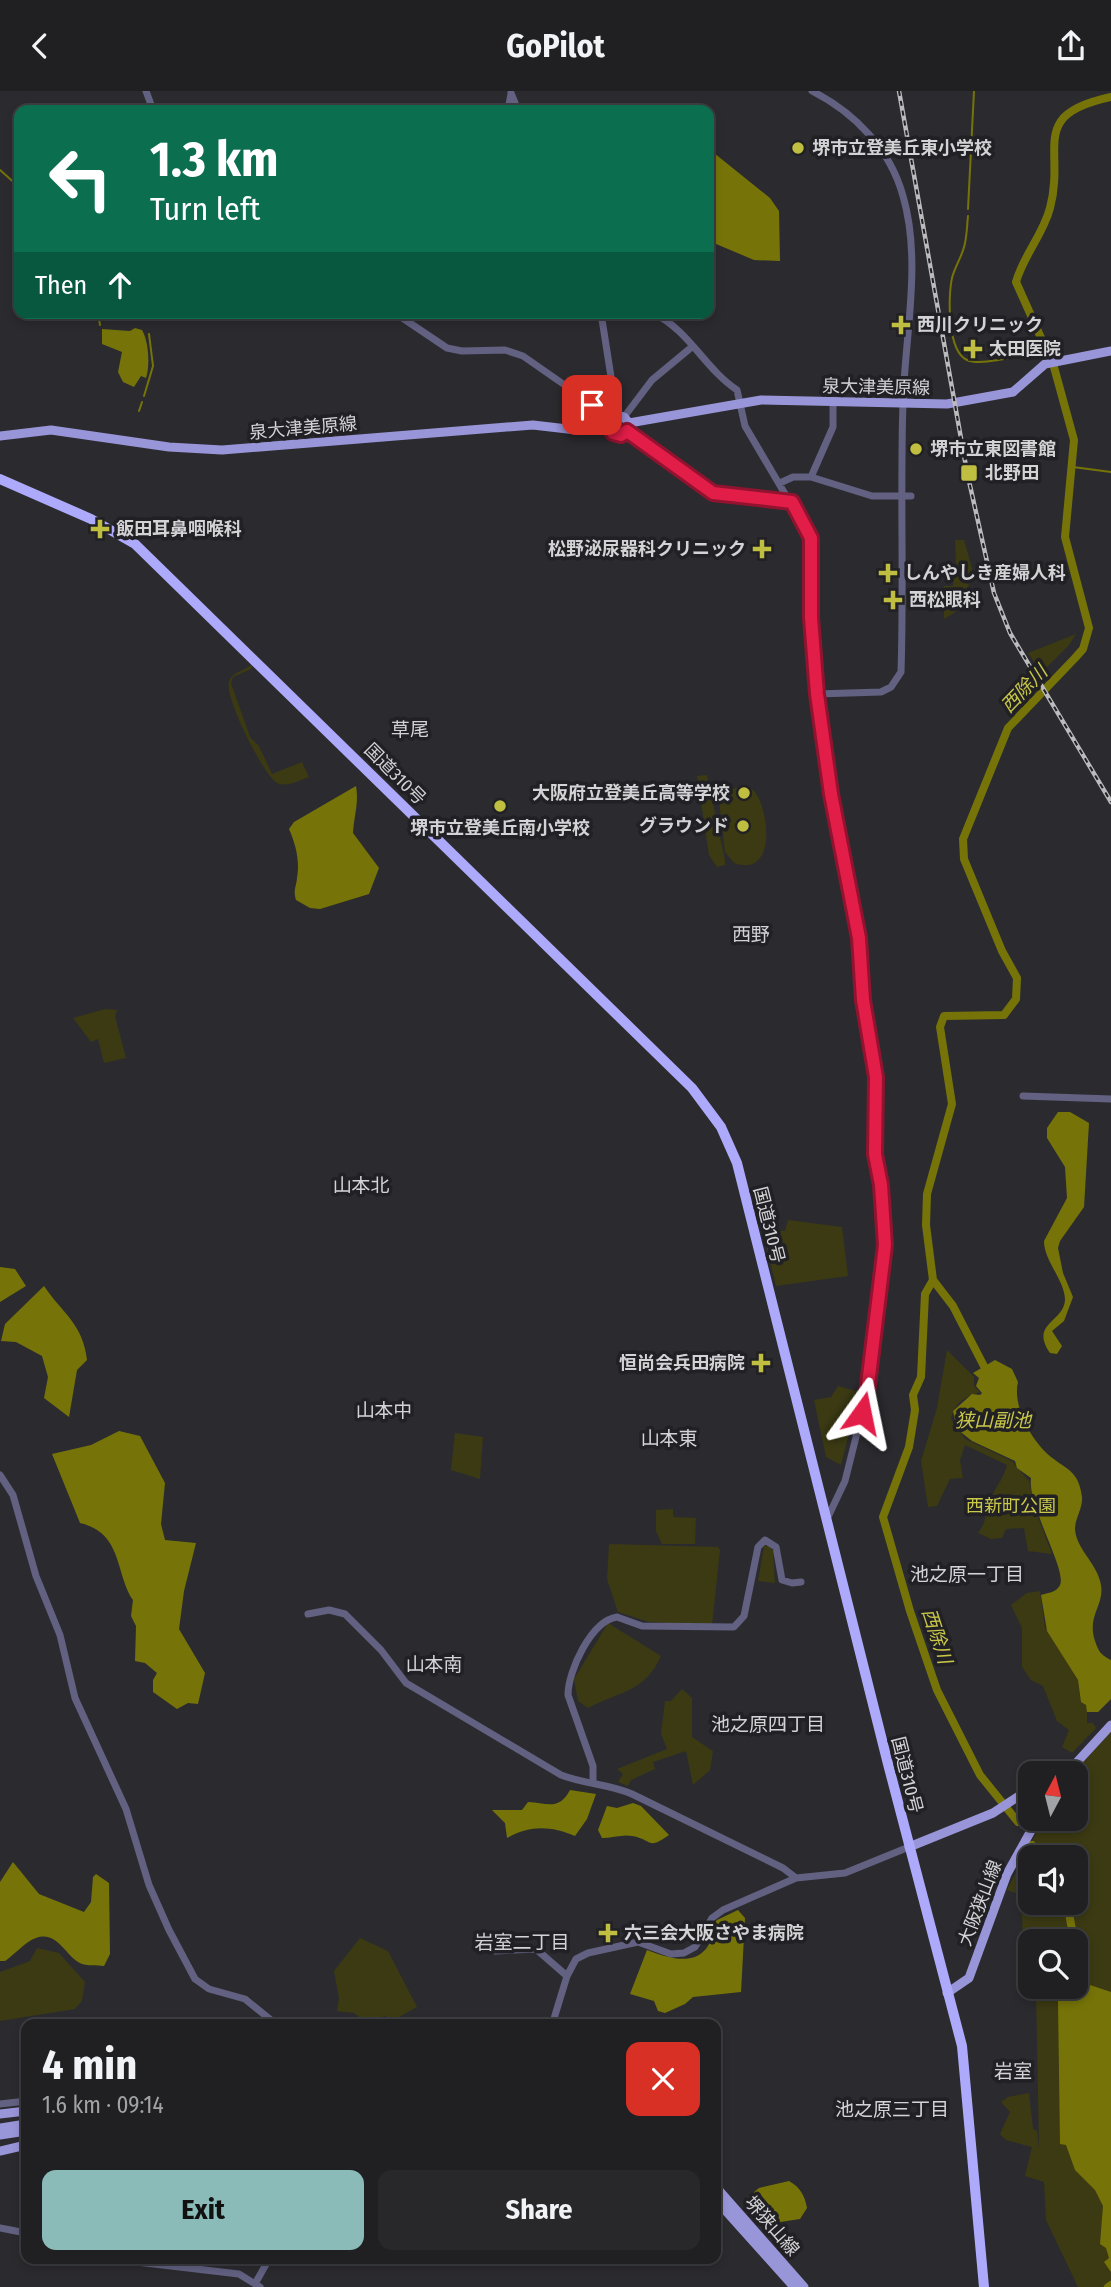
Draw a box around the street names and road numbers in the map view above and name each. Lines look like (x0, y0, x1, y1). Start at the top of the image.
street label: 泉大津美原線 (822, 375, 930, 399)
street label: 泉大津美原線 (248, 412, 358, 444)
street label: 国道310号 (360, 739, 430, 809)
street label: 国道310号 (749, 1184, 789, 1266)
street label: 国道310号 (887, 1734, 927, 1816)
street label: 大阪狭山線 (954, 1857, 1006, 1949)
street label: 堺狭山線 (740, 2192, 804, 2260)

